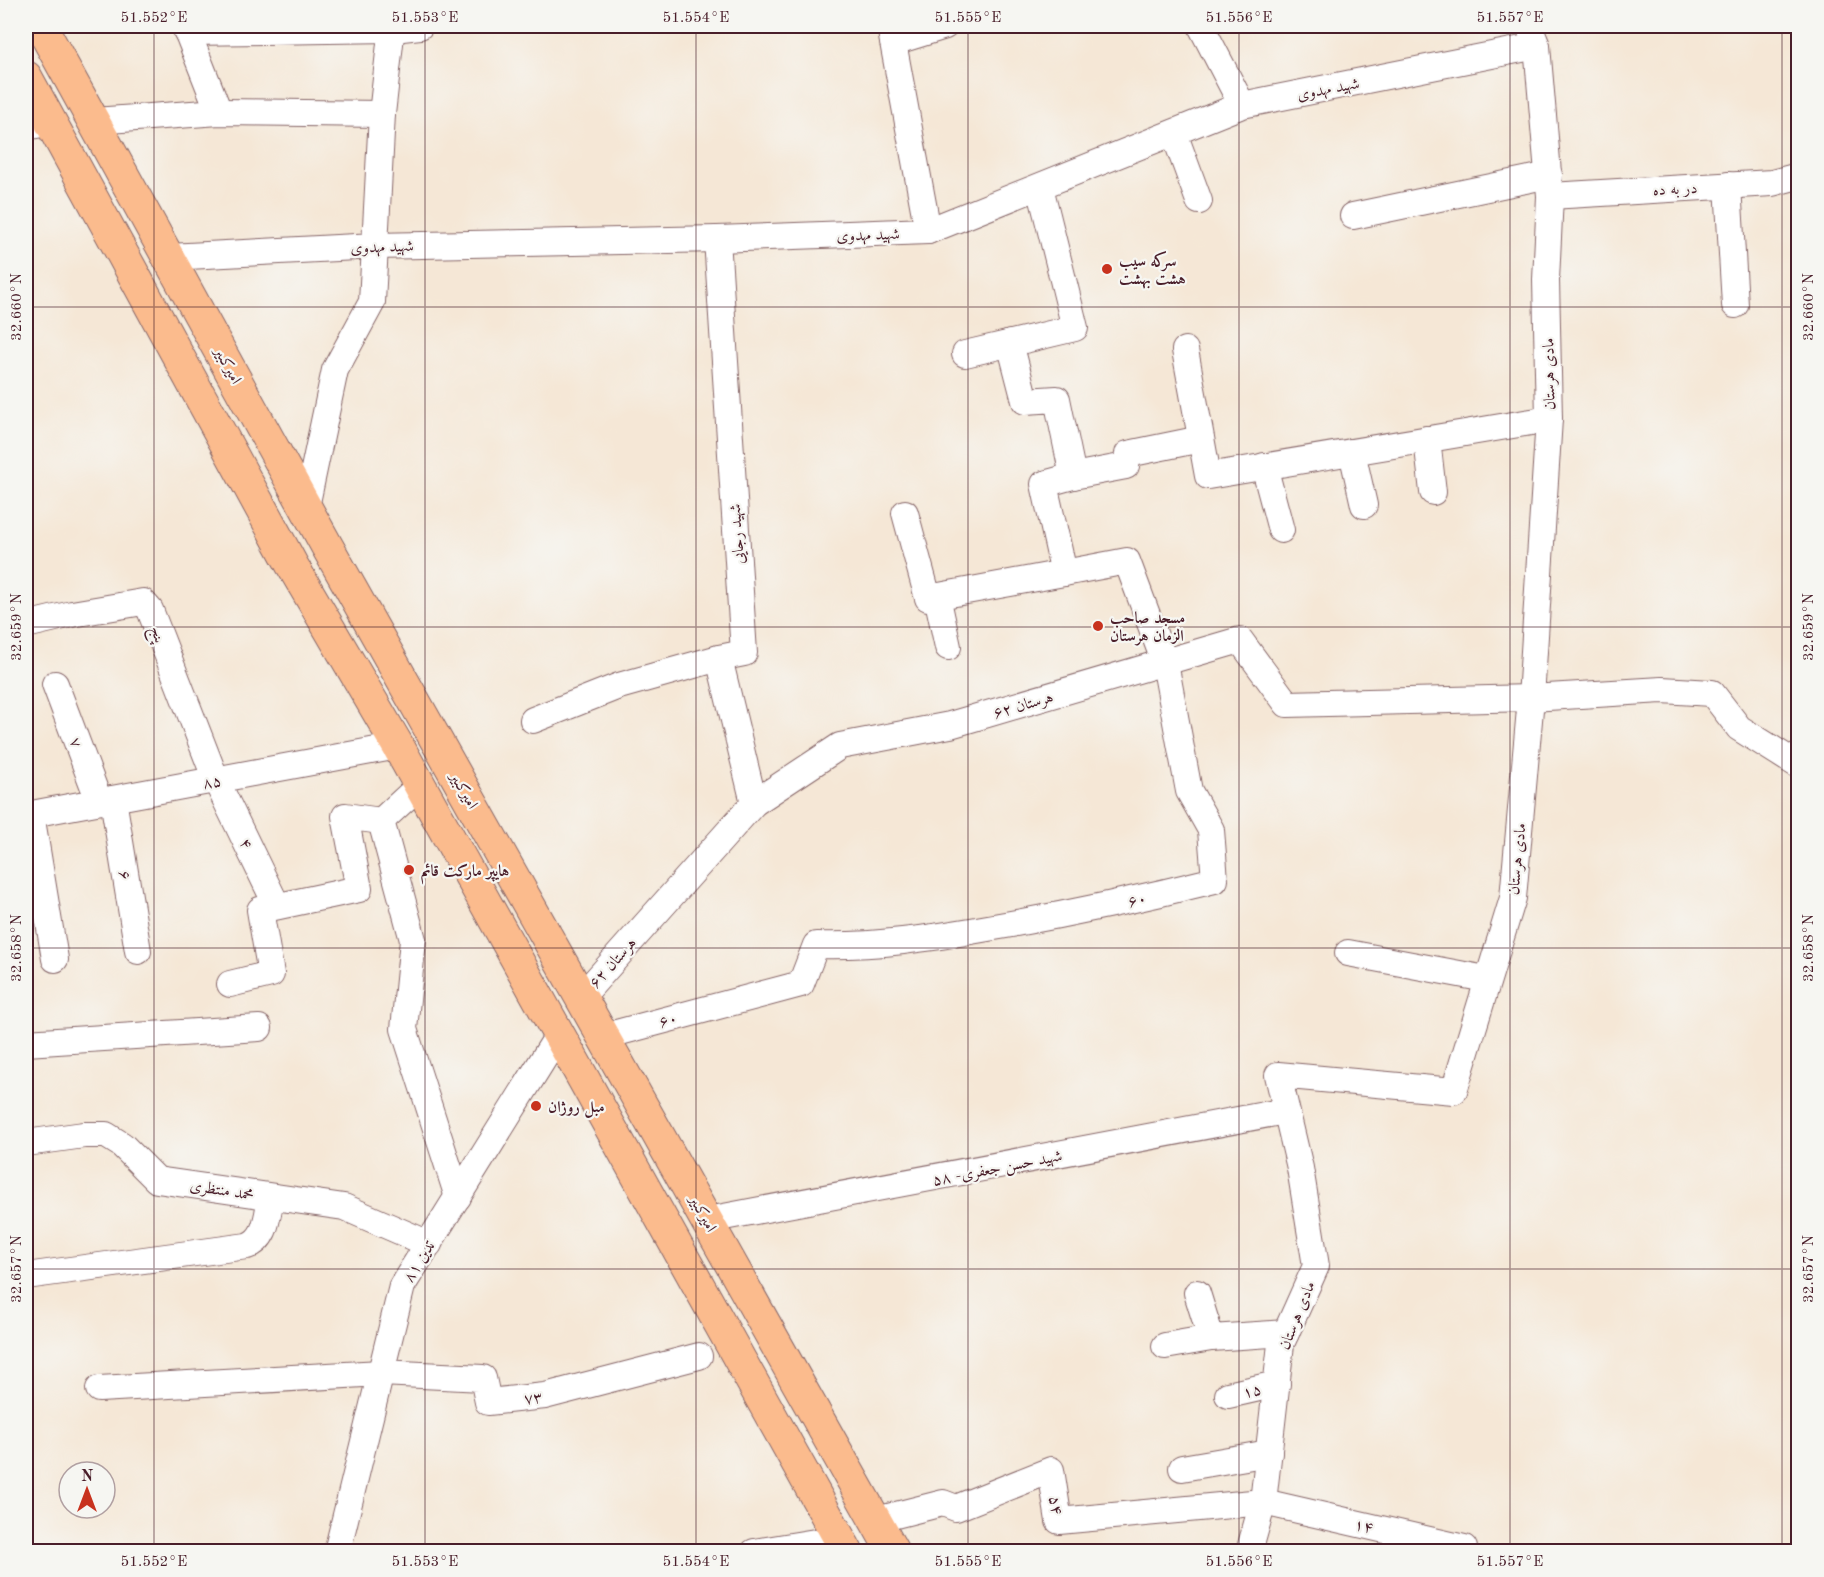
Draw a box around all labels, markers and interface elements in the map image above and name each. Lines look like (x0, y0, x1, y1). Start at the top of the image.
text: 51.552°E (121, 11, 187, 26)
text: 51.553°E (392, 11, 458, 26)
text: 51.554°E (663, 11, 729, 26)
text: 51.555°E (935, 11, 1001, 26)
text: 51.556°E (1206, 11, 1272, 26)
text: 51.557°E (1477, 11, 1543, 26)
street label: شهید مهدوی (1296, 76, 1361, 105)
street label: در به ده (1652, 181, 1698, 199)
street label: شهید مهدوی (836, 227, 900, 246)
street label: شهید مهدوی (350, 239, 414, 258)
place label: سرکه سیب هشت بهشت (1119, 251, 1186, 289)
marker: سرکه سیب هشت بهشت (1100, 262, 1114, 276)
text: 32.660°N (10, 273, 25, 341)
text: 32.660°N (1802, 273, 1817, 341)
street label: مادی هرستان (1541, 338, 1560, 410)
street label: امیرکبیر (210, 343, 245, 387)
street label: شهید رجایی (728, 503, 749, 564)
text: 32.659°N (10, 593, 25, 661)
text: 32.659°N (1802, 593, 1817, 661)
place label: مسجد صاحب الزمان هرستان (1110, 610, 1185, 646)
marker: مسجد صاحب الزمان هرستان (1091, 619, 1105, 633)
street label: پنج (142, 624, 168, 648)
street label: هرستان ۶۲ (992, 690, 1056, 723)
street label: ۷ (66, 736, 84, 750)
street label: امیرکبیر (445, 768, 481, 812)
street label: ۸۵ (202, 773, 223, 792)
street label: مادی هرستان (1506, 822, 1531, 896)
street label: ۴ (236, 836, 254, 852)
marker: هایپر مارکت قائم (402, 863, 416, 877)
place label: هایپر مارکت قائم (421, 863, 509, 885)
street label: ۶ (115, 869, 133, 881)
street label: ۶۰ (1126, 891, 1149, 911)
text: 32.658°N (10, 914, 25, 982)
text: 32.658°N (1802, 914, 1817, 982)
street label: هرستان ۶۲ (587, 935, 641, 992)
street label: ۶۰ (657, 1011, 680, 1031)
marker: مبل روژان (529, 1099, 543, 1113)
place label: مبل روژان (548, 1100, 605, 1118)
street label: شهید حسن جعفری- ۵۸ (931, 1149, 1064, 1191)
street label: محمد منتظری (189, 1178, 255, 1205)
street label: امیرکبیر (685, 1191, 720, 1235)
text: 32.657°N (10, 1235, 25, 1303)
text: 32.657°N (1802, 1235, 1817, 1303)
street label: تدین ۸۱ (401, 1238, 439, 1285)
street label: مادی هرستان (1277, 1279, 1320, 1353)
street label: ۱۵ (1242, 1382, 1263, 1402)
street label: ۷۳ (523, 1390, 544, 1408)
north arrow (57, 1460, 117, 1520)
text: N (81, 1469, 94, 1485)
street label: ۵۴ (1045, 1495, 1065, 1516)
street label: ۱۴ (1353, 1517, 1374, 1537)
text: 51.552°E (121, 1555, 187, 1570)
text: 51.553°E (392, 1555, 458, 1570)
text: 51.554°E (663, 1555, 729, 1570)
text: 51.555°E (935, 1555, 1001, 1570)
text: 51.556°E (1206, 1555, 1272, 1570)
text: 51.557°E (1477, 1555, 1543, 1570)

